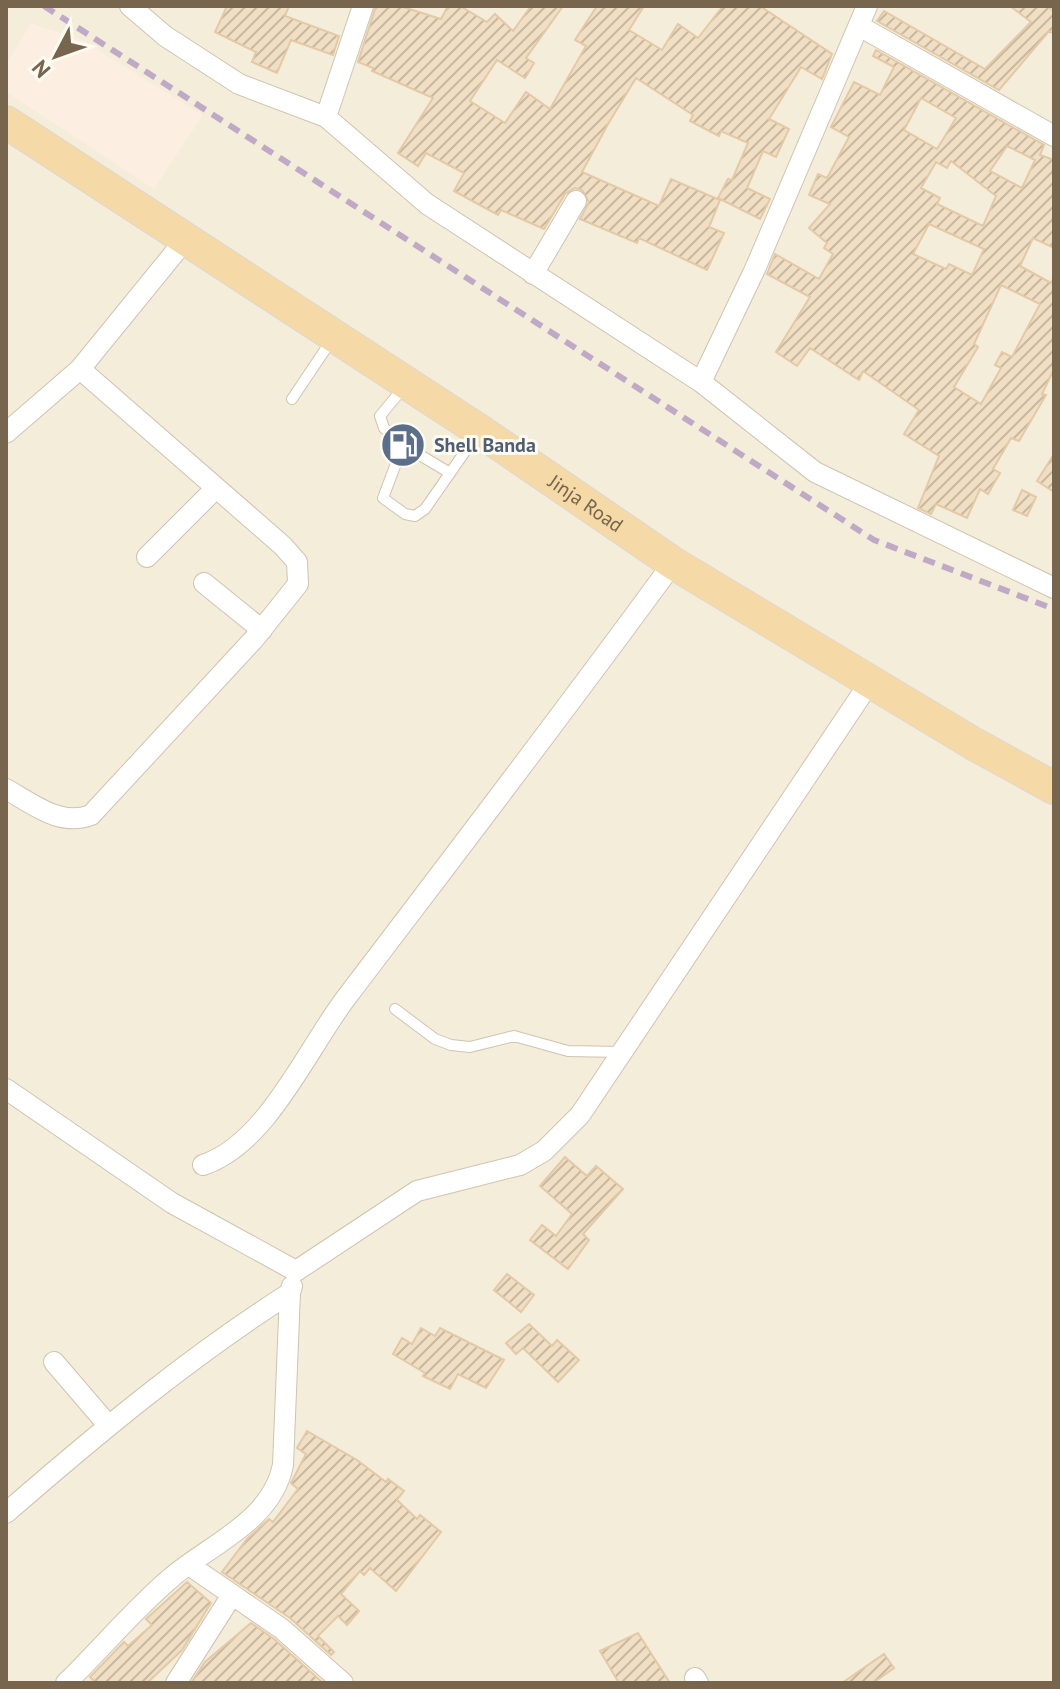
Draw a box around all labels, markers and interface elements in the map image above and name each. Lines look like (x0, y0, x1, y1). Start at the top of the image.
north arrow (16, 16, 96, 96)
text: N (26, 54, 56, 84)
fuel station icon: Shell Banda (379, 421, 427, 469)
place label: Shell Banda (434, 432, 536, 458)
street label: Jinja Road (542, 468, 628, 538)

